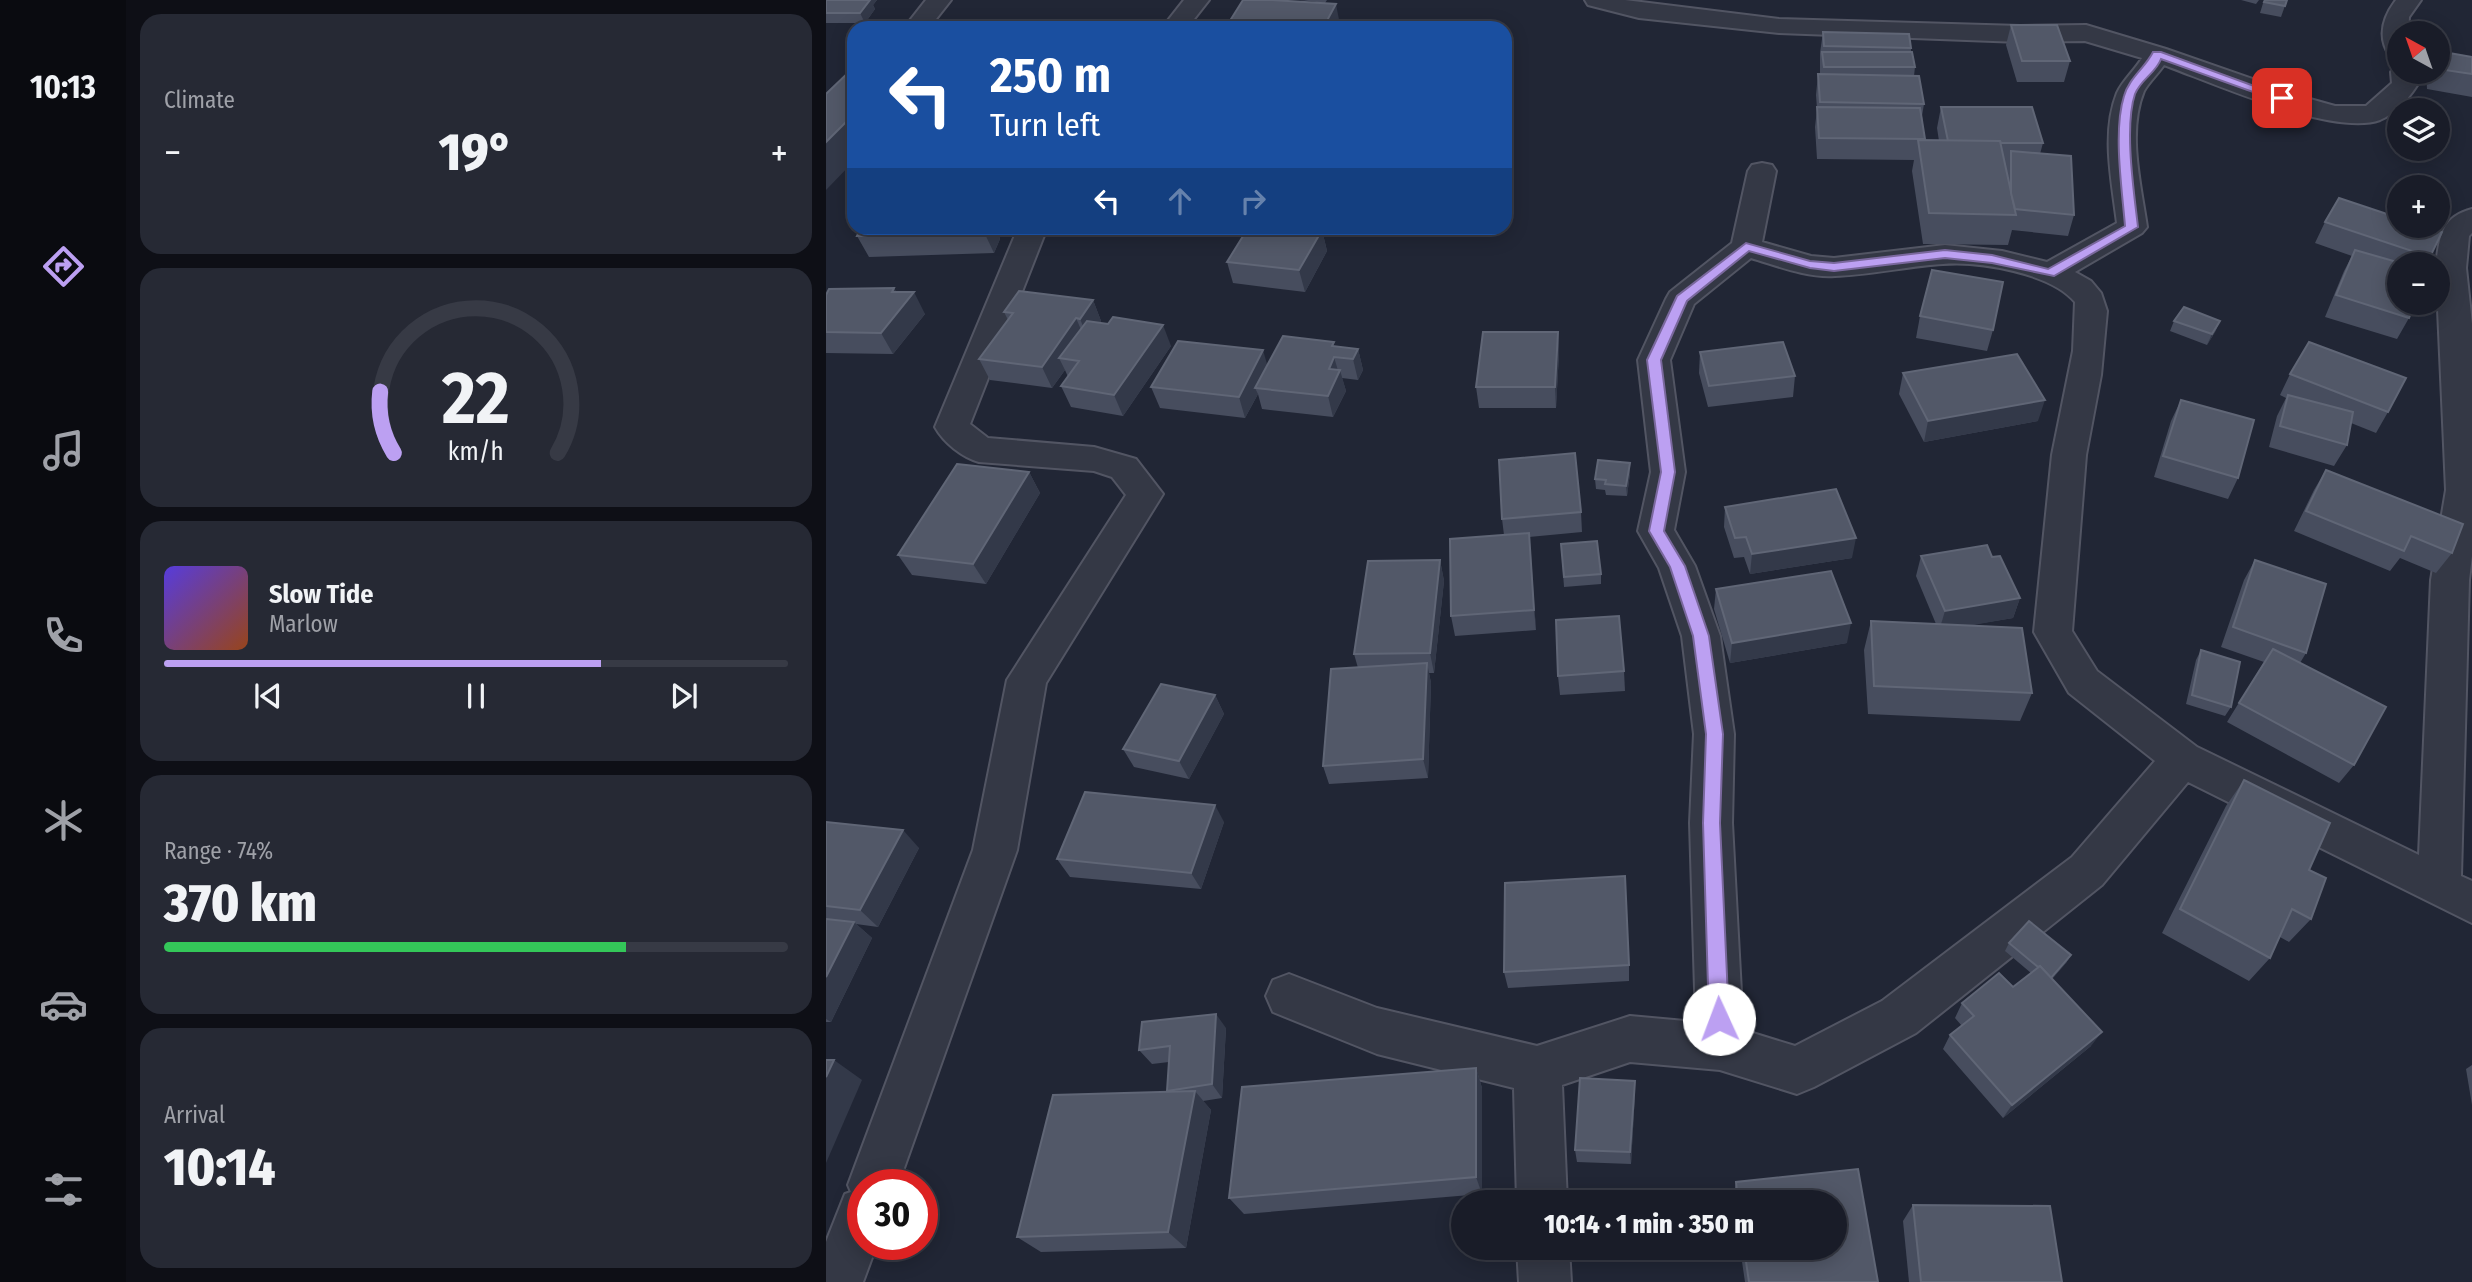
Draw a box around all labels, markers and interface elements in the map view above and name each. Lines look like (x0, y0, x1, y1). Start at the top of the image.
north arrow (2387, 21, 2450, 84)
map controls (2387, 21, 2450, 315)
text: 250 m (990, 46, 1111, 105)
icon: left (875, 49, 966, 140)
text: 10:13 (30, 68, 96, 106)
pin (2252, 68, 2312, 128)
icon: arrive (2263, 79, 2301, 117)
text: Climate (164, 86, 235, 114)
button: layers (2387, 98, 2450, 161)
text: Turn left (990, 106, 1100, 144)
text: 19° (439, 121, 513, 184)
text: − (164, 130, 181, 176)
text: + (771, 130, 788, 176)
button: + (2387, 175, 2450, 238)
icon: left (1088, 182, 1126, 220)
icon: ahead (1161, 182, 1199, 220)
icon: right (1234, 182, 1272, 220)
icon: directions (39, 242, 88, 291)
button: − (2387, 252, 2450, 315)
text: 22 (441, 356, 510, 443)
icon: music (39, 426, 88, 475)
text: km/h (448, 437, 504, 467)
text: Slow Tide (269, 579, 373, 610)
text: Marlow (269, 610, 338, 638)
icon: phone (39, 611, 88, 660)
icon: previous (249, 677, 287, 715)
icon: pause (457, 677, 495, 715)
icon: next (665, 677, 703, 715)
icon: climate (39, 796, 88, 845)
text: Range · 74% (164, 837, 273, 865)
text: 370 km (164, 872, 317, 935)
icon: car (39, 980, 88, 1029)
position arrow (1682, 982, 1756, 1056)
text: Arrival (164, 1101, 225, 1129)
text: 10:14 (164, 1136, 275, 1199)
icon: filters (39, 1165, 88, 1214)
speed limit sign: 30 (847, 1169, 938, 1260)
text: 10:14 · 1 min · 350 m (1544, 1209, 1754, 1240)

